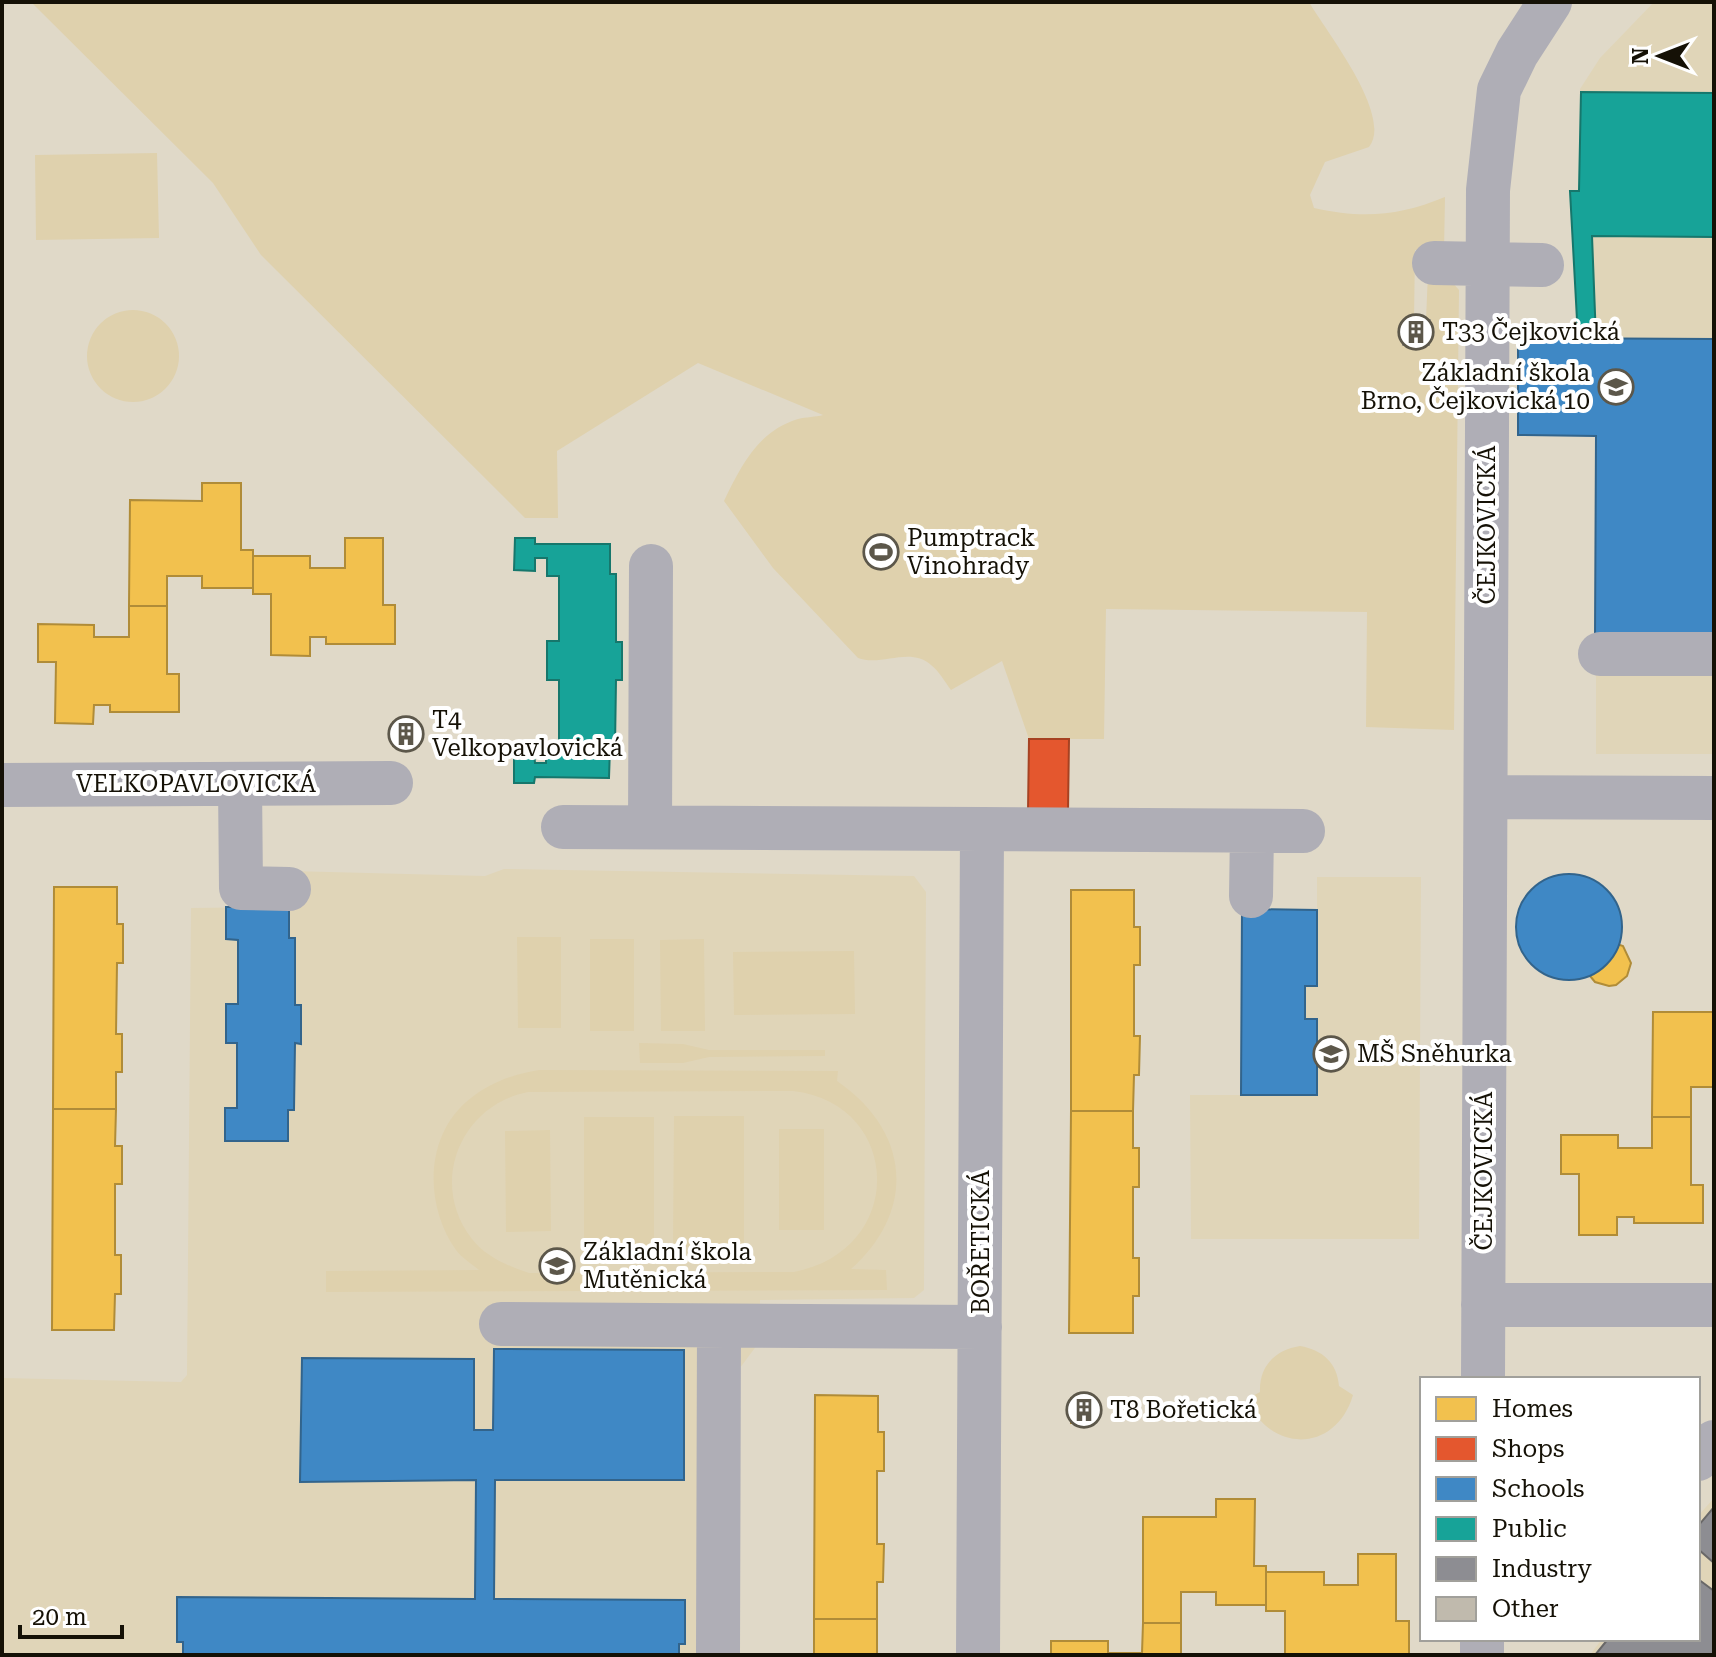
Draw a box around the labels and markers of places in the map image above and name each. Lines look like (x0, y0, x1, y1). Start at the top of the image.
building icon: T33 Čejkovická (1397, 313, 1435, 351)
place label: T33 Čejkovická (1442, 317, 1620, 346)
place label: Základní škola Brno, Čejkovická 10 (1361, 359, 1590, 415)
school or university icon: Základní škola Brno, Čejkovická 10 (1597, 368, 1635, 406)
place label: Pumptrack Vinohrady (907, 524, 1035, 580)
sports icon: Pumptrack Vinohrady (862, 533, 900, 571)
place label: T4 Velkopavlovická (432, 706, 623, 762)
building icon: T4 Velkopavlovická (387, 715, 425, 753)
school or university icon: MŠ Sněhurka (1312, 1035, 1350, 1073)
place label: MŠ Sněhurka (1357, 1039, 1512, 1068)
place label: Základní škola Mutěnická (583, 1238, 752, 1294)
school or university icon: Základní škola Mutěnická (538, 1247, 576, 1285)
building icon: T8 Bořetická (1065, 1391, 1103, 1429)
place label: T8 Bořetická (1110, 1396, 1257, 1424)

